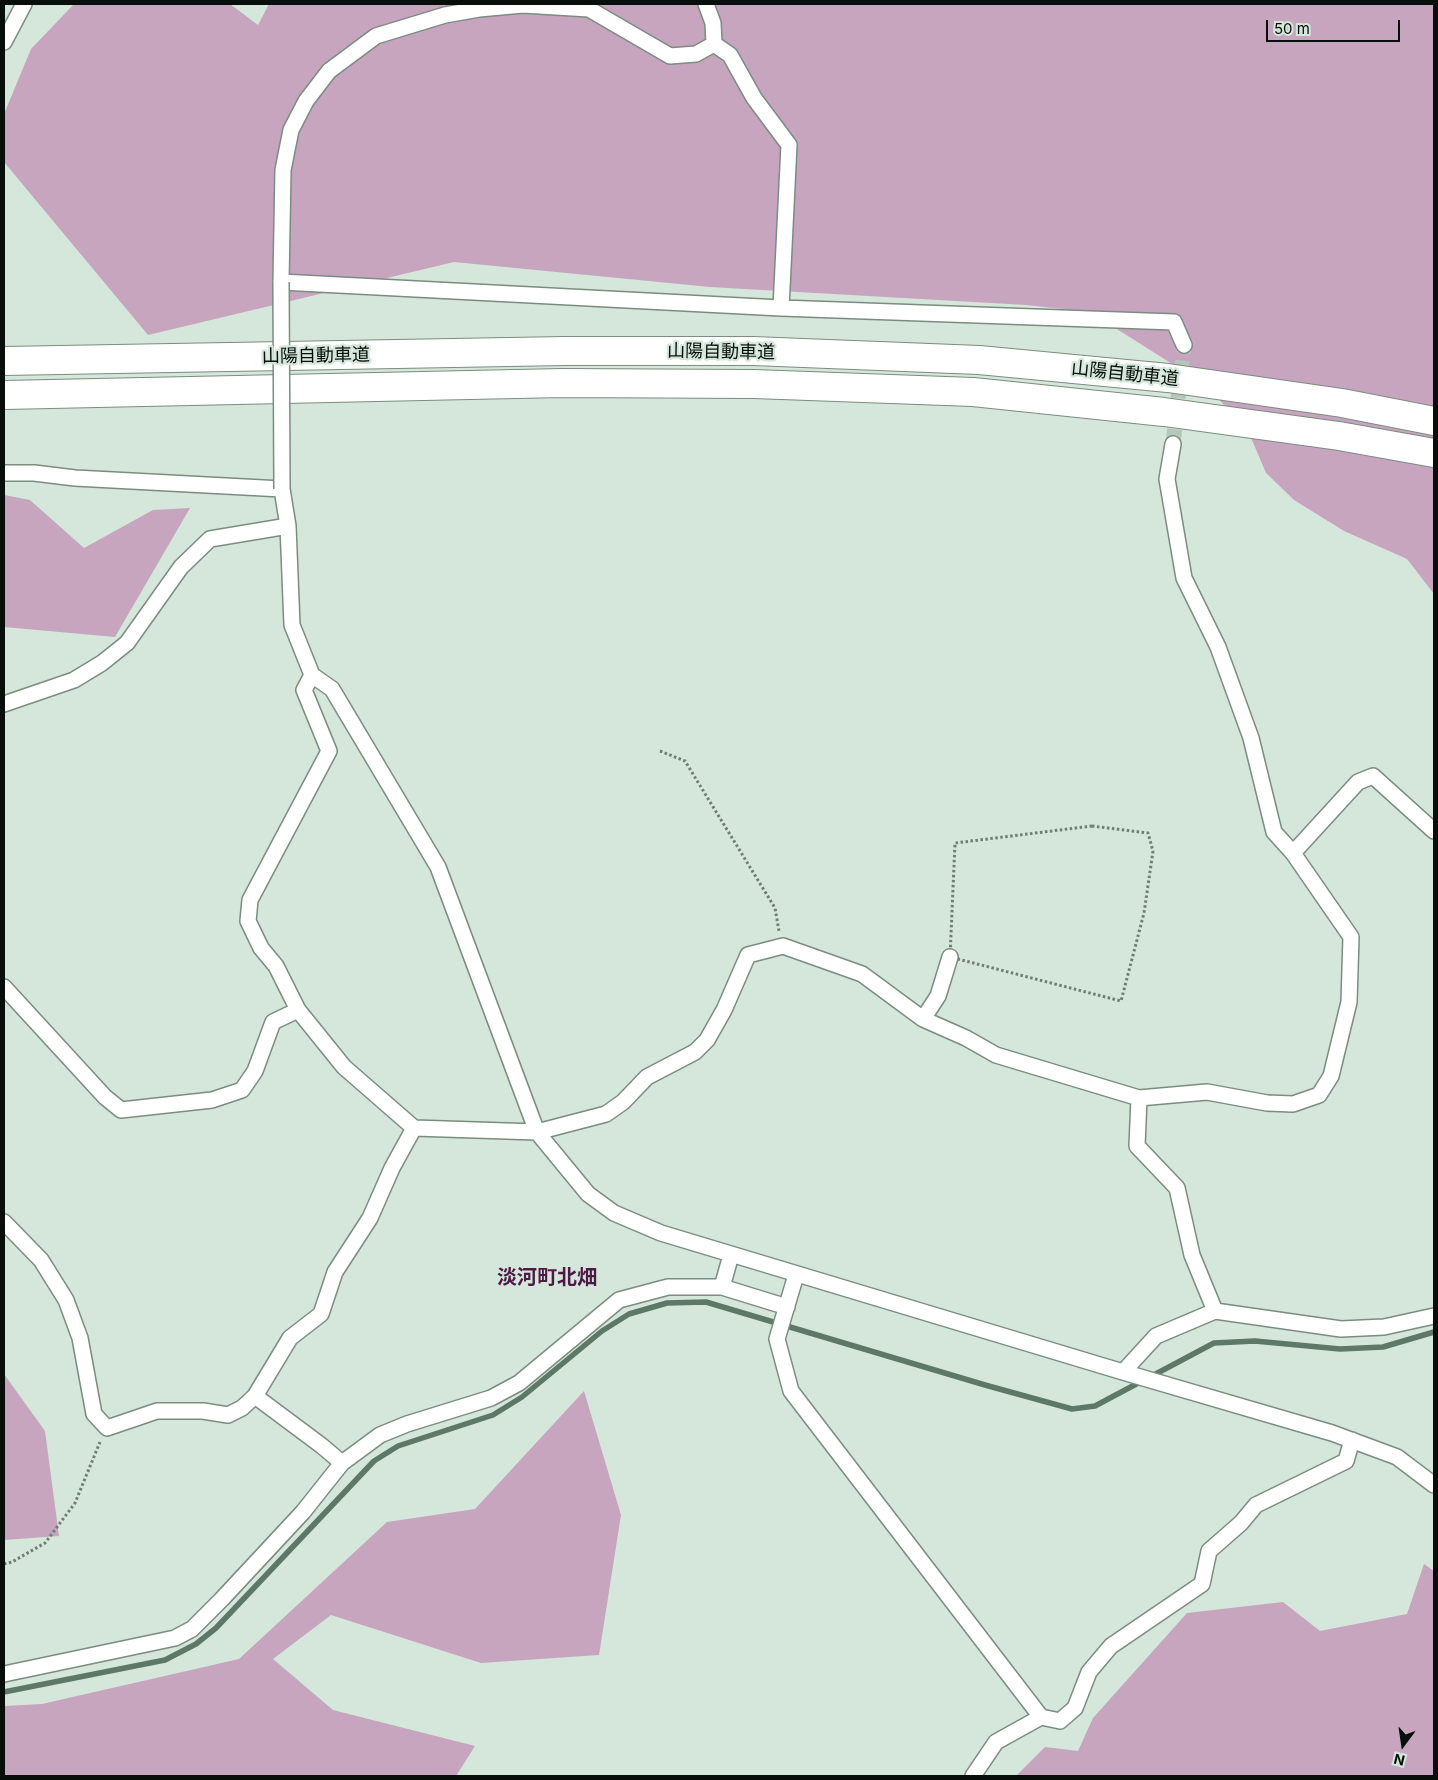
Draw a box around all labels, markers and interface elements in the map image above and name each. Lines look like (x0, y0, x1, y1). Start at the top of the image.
scale bar (1268, 10, 1402, 42)
text: 50 m (1274, 19, 1310, 38)
street label: 山陽自動車道 (667, 340, 775, 364)
street label: 山陽自動車道 (262, 344, 370, 368)
street label: 山陽自動車道 (1070, 358, 1180, 390)
district label: 淡河町北畑 (497, 1266, 597, 1290)
north arrow (1378, 1720, 1428, 1770)
text: N (1392, 1751, 1406, 1770)

